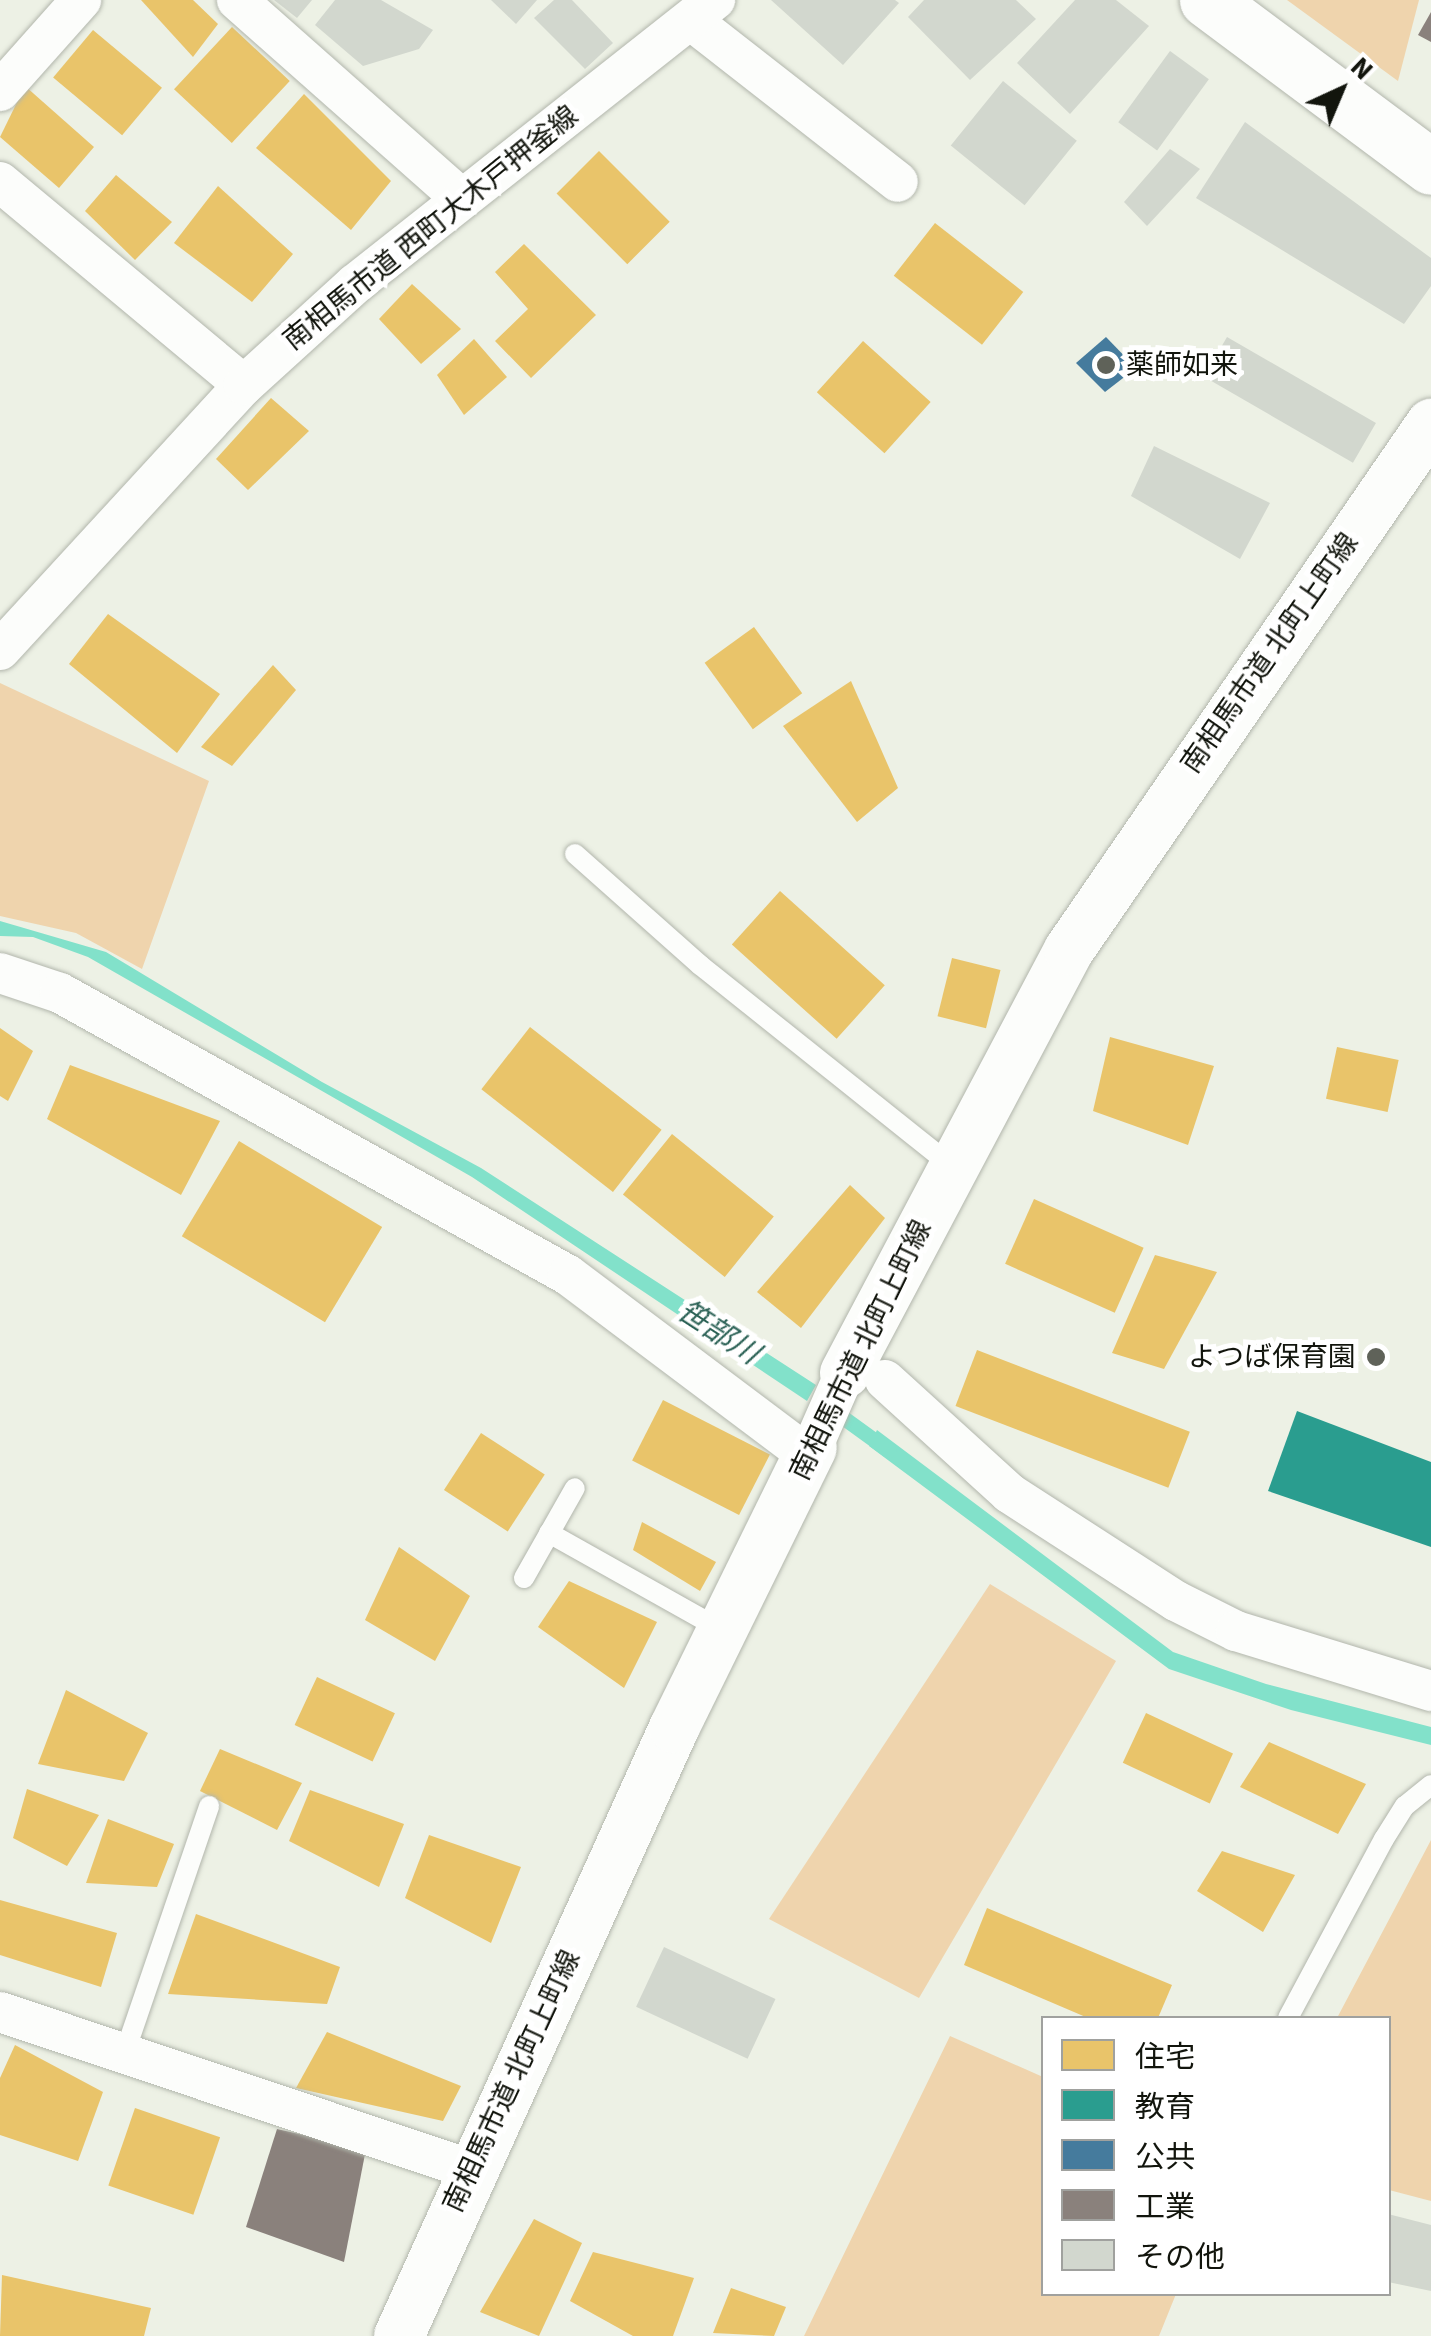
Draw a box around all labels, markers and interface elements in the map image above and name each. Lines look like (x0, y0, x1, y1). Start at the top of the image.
north arrow (1291, 40, 1391, 140)
text: N (1341, 48, 1382, 89)
street label: 南相馬市道 西町大木戸押釜線 (277, 99, 585, 357)
place label: 薬師如来 (1126, 348, 1238, 382)
marker: 薬師如来 (1095, 354, 1117, 376)
street label: 南相馬市道 北町上町線 (1174, 526, 1366, 780)
street label: 南相馬市道 北町上町線 (783, 1214, 939, 1486)
water label: 笹部川 (670, 1293, 766, 1373)
place label: よつば保育園 (1188, 1340, 1356, 1374)
marker: よつば保育園 (1365, 1346, 1387, 1368)
street label: 南相馬市道 北町上町線 (436, 1944, 588, 2218)
legend (1041, 2016, 1391, 2296)
text: 住宅 (1135, 2036, 1195, 2079)
text: 教育 (1135, 2086, 1195, 2129)
text: 公共 (1135, 2136, 1195, 2179)
text: 工業 (1135, 2186, 1195, 2229)
text: その他 (1135, 2236, 1225, 2279)

